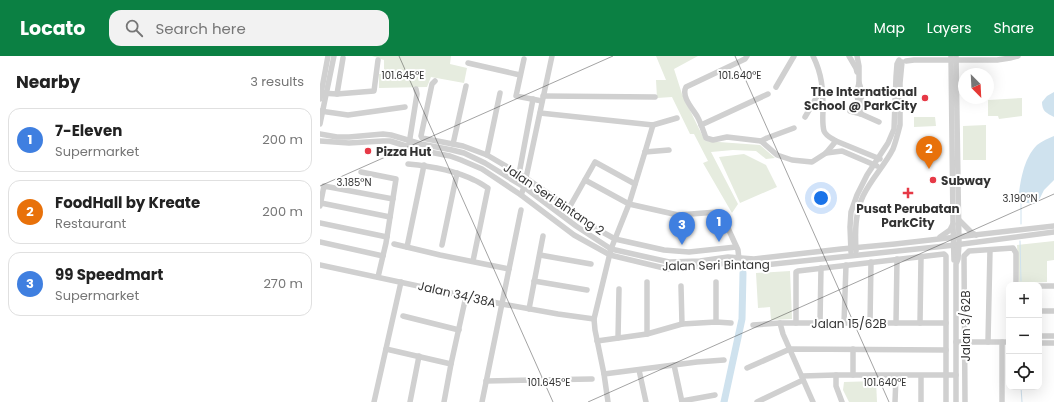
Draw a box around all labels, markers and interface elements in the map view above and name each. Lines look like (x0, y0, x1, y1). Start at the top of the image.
search box (109, 10, 389, 46)
text: Locato (20, 15, 85, 42)
icon: search (123, 17, 145, 39)
text: Search here (155, 18, 246, 39)
text: Map (874, 18, 905, 38)
text: Layers (927, 18, 971, 38)
text: Share (993, 18, 1034, 38)
text: 101.645°E (382, 68, 424, 83)
text: 101.640°E (719, 68, 761, 83)
north arrow (958, 68, 994, 104)
text: Nearby (16, 70, 80, 94)
text: 3 results (250, 72, 304, 91)
place label: The International School @ ParkCity (804, 83, 917, 114)
marker: The International School @ ParkCity (920, 93, 930, 103)
text: 7-Eleven (55, 120, 122, 141)
text: 1 (28, 130, 32, 149)
text: 200 m (262, 130, 303, 149)
pin: 2 (916, 136, 942, 169)
text: Supermarket (55, 142, 139, 161)
place label: Pizza Hut (376, 143, 431, 160)
marker: Pizza Hut (363, 146, 373, 156)
street label: Jalan Seri Bintang 2 (500, 159, 608, 239)
place label: Subway (941, 172, 991, 189)
text: 3.185°N (337, 175, 371, 190)
marker: Subway (928, 175, 938, 185)
marker: Pusat Perubatan ParkCity (902, 187, 914, 199)
your location (811, 188, 831, 208)
text: 3.190°N (1003, 191, 1037, 206)
text: FoodHall by Kreate (55, 192, 200, 213)
place label: Pusat Perubatan ParkCity (856, 200, 960, 231)
text: 2 (26, 202, 34, 221)
text: 200 m (262, 202, 303, 221)
pin: 1 (706, 209, 732, 242)
pin: 3 (669, 212, 695, 245)
text: Restaurant (55, 214, 126, 233)
street label: Jalan Seri Bintang (662, 256, 770, 274)
text: 99 Speedmart (55, 264, 163, 285)
text: 3 (26, 274, 34, 293)
text: 270 m (263, 274, 303, 293)
street label: Jalan 34/38A (416, 277, 498, 311)
map controls (1006, 282, 1042, 390)
button: + (1006, 282, 1042, 318)
text: Supermarket (55, 286, 139, 305)
street label: Jalan 3/62B (957, 290, 974, 362)
street label: Jalan 15/62B (811, 315, 887, 332)
button: − (1006, 318, 1042, 354)
button: locate (1006, 354, 1042, 390)
text: 101.645°E (528, 375, 570, 390)
text: 101.640°E (864, 375, 906, 390)

